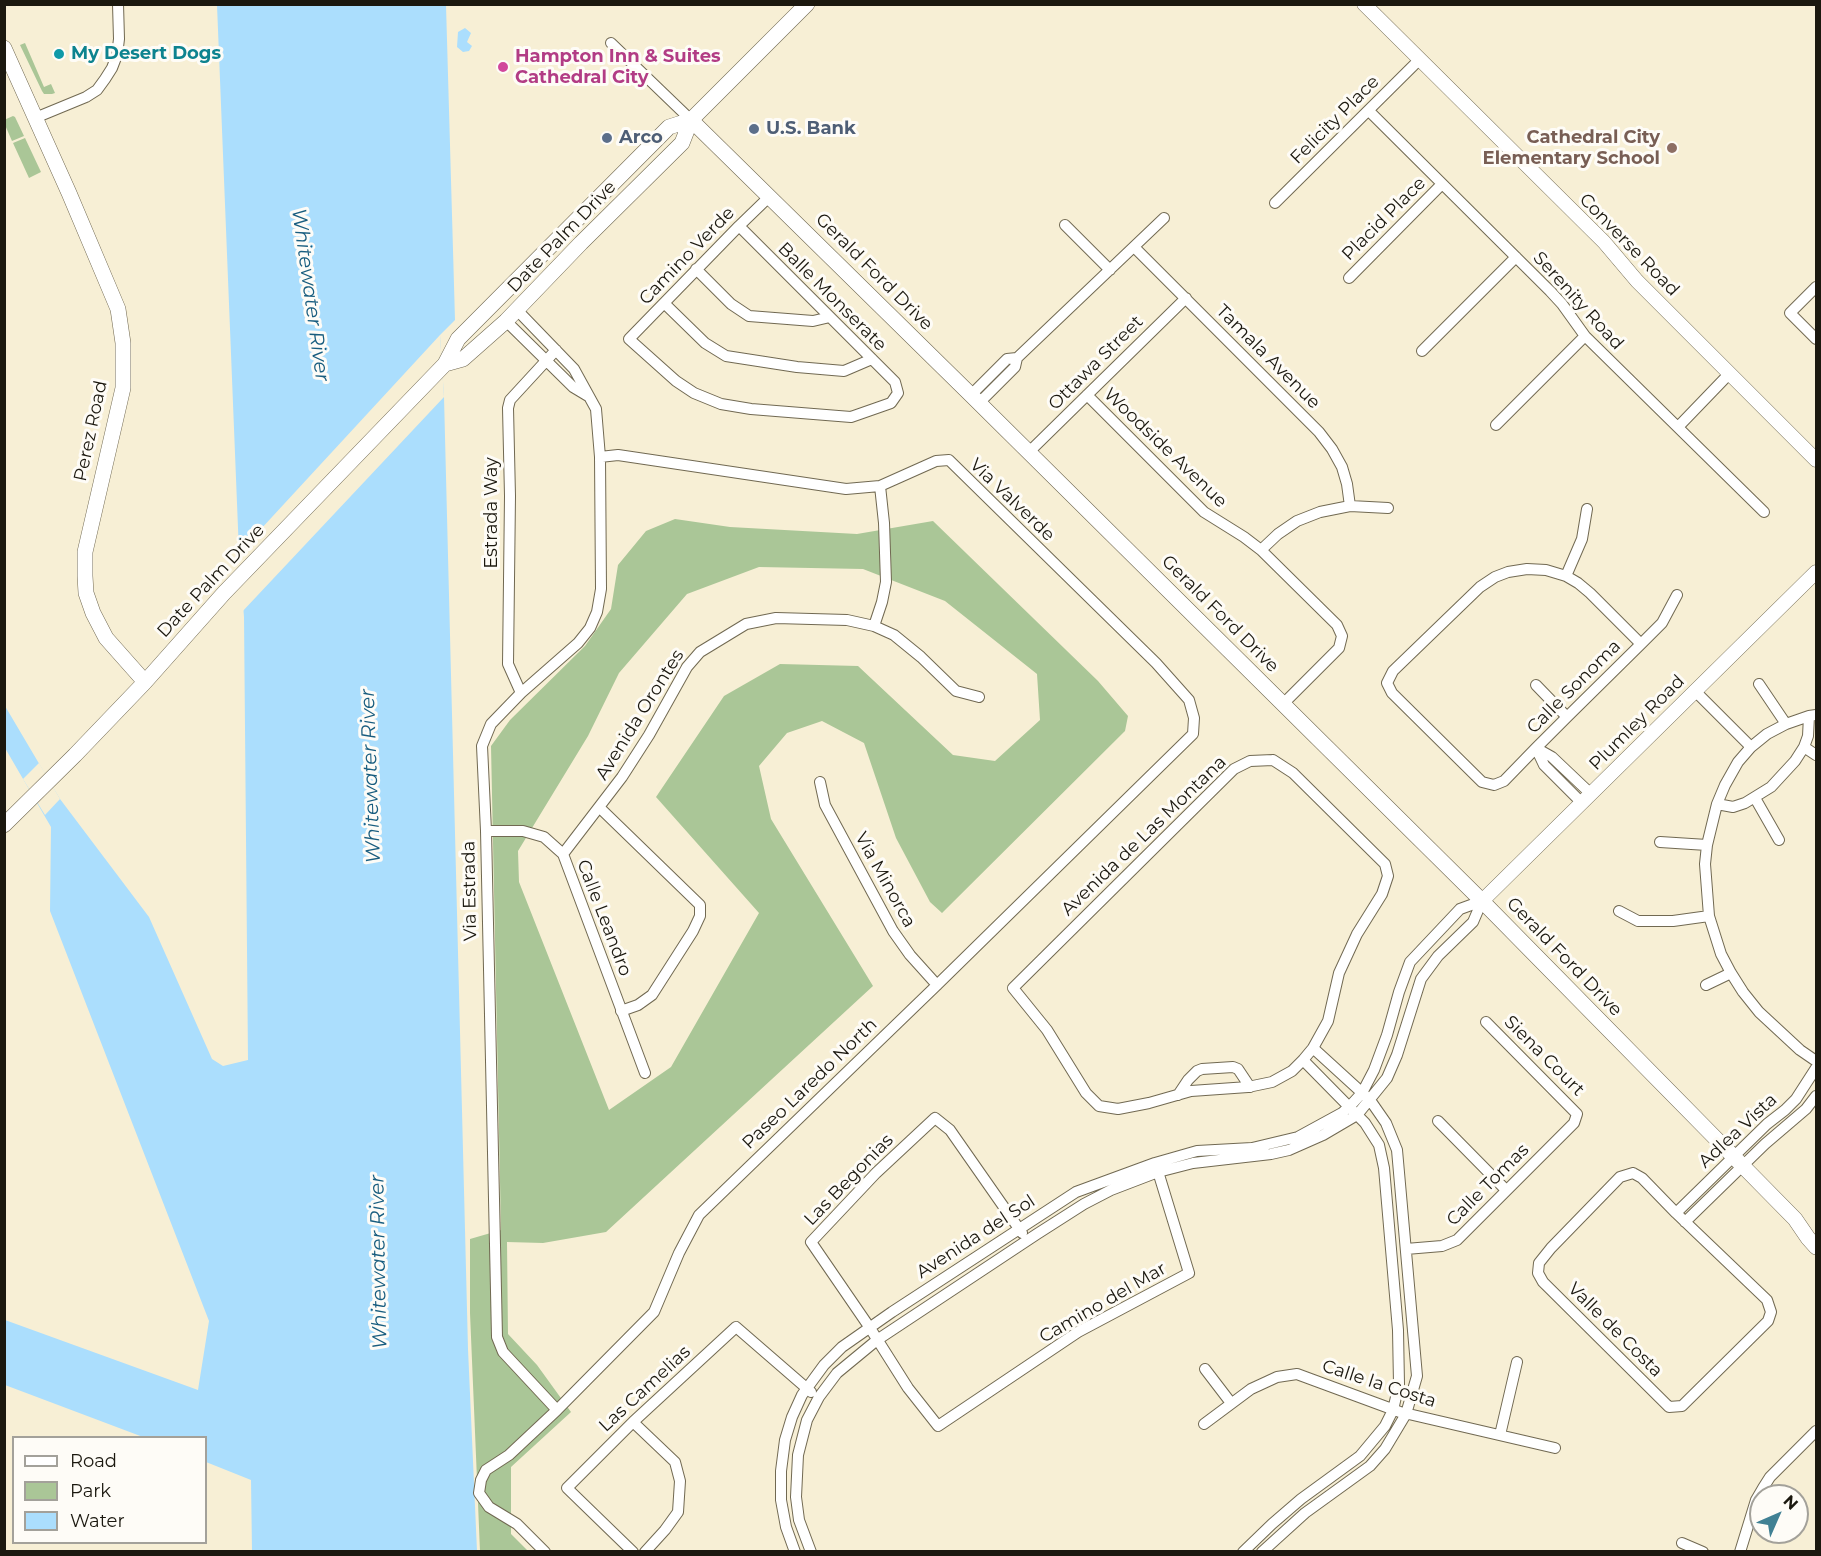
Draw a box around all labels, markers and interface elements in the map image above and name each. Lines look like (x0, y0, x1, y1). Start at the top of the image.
place label: My Desert Dogs (71, 43, 221, 65)
place label: Hampton Inn & Suites Cathedral City (515, 46, 721, 88)
marker: My Desert Dogs (52, 47, 66, 61)
marker: Hampton Inn & Suites Cathedral City (496, 60, 510, 74)
street label: Felicity Place (1286, 71, 1384, 169)
place label: U.S. Bank (766, 118, 856, 140)
marker: U.S. Bank (747, 122, 761, 136)
place label: Arco (619, 127, 663, 149)
place label: Cathedral City Elementary School (1483, 127, 1660, 170)
marker: Arco (600, 131, 614, 145)
marker: Cathedral City Elementary School (1665, 141, 1679, 155)
street label: Placid Place (1338, 173, 1430, 265)
street label: Date Palm Drive (503, 177, 621, 297)
street label: Converse Road (1574, 189, 1684, 301)
street label: Camino Verde (635, 203, 739, 309)
water label: Whitewater River (286, 207, 334, 383)
street label: Gerald Ford Drive (811, 209, 937, 335)
street label: Balle Monserate (773, 238, 891, 356)
street label: Serenity Road (1528, 247, 1628, 355)
street label: Tamala Avenue (1211, 300, 1325, 414)
street label: Ottawa Street (1044, 311, 1148, 415)
street label: Perez Road (70, 379, 112, 483)
street label: Woodside Avenue (1099, 384, 1231, 512)
street label: Via Valverde (965, 454, 1059, 546)
street label: Estrada Way (481, 457, 503, 569)
street label: Date Palm Drive (153, 520, 269, 642)
street label: Gerald Ford Drive (1157, 551, 1283, 677)
street label: Calle Sonoma (1523, 636, 1625, 738)
street label: Avenida Orontes (591, 646, 689, 784)
street label: Plumley Road (1585, 671, 1689, 775)
water label: Whitewater River (356, 688, 386, 864)
street label: Avenida de Las Montana (1057, 752, 1231, 920)
street label: Via Minorca (850, 829, 920, 931)
street label: Via Estrada (458, 841, 482, 941)
street label: Calle Leandro (572, 857, 636, 979)
street label: Gerald Ford Drive (1502, 893, 1626, 1021)
street label: Siena Court (1499, 1011, 1589, 1101)
street label: Paseo Laredo North (738, 1014, 882, 1154)
street label: Adlea Vista (1694, 1089, 1782, 1173)
street label: Las Begonias (800, 1130, 898, 1230)
street label: Calle Tomas (1442, 1139, 1534, 1231)
water label: Whitewater River (365, 1175, 393, 1349)
street label: Avenida del Sol (913, 1191, 1039, 1283)
street label: Camino del Mar (1036, 1258, 1170, 1348)
street label: Valle de Costa (1563, 1278, 1667, 1382)
street label: Las Camelias (595, 1341, 695, 1437)
street label: Calle la Costa (1319, 1355, 1439, 1413)
legend (12, 1436, 207, 1544)
text: Road (70, 1450, 117, 1472)
text: Park (70, 1480, 111, 1502)
north arrow (1749, 1484, 1809, 1544)
text: N (1779, 1491, 1802, 1514)
text: Water (70, 1510, 125, 1532)

